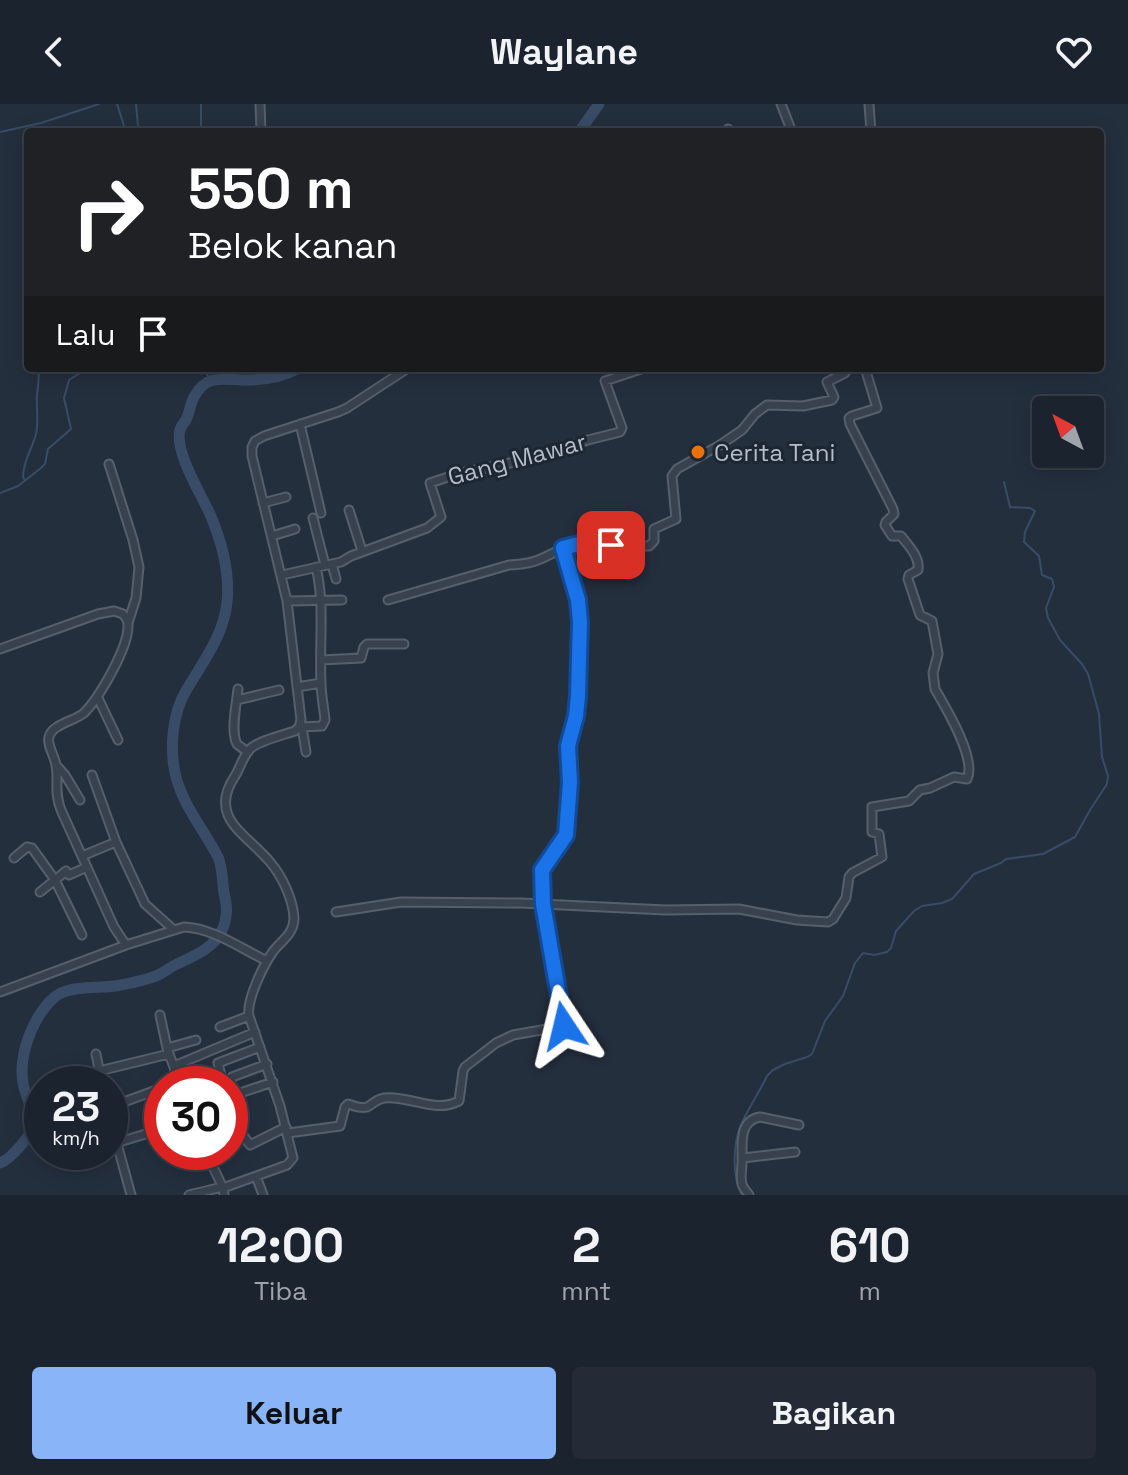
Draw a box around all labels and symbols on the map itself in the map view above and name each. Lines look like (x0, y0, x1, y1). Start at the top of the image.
north arrow (1032, 396, 1104, 468)
street label: Gang Mawar (444, 426, 590, 492)
place label: Cerita Tani (714, 437, 835, 468)
marker: Cerita Tani (689, 443, 707, 461)
pin (577, 511, 645, 579)
position arrow (522, 984, 606, 1068)
speed limit sign: 30 (144, 1066, 248, 1170)

